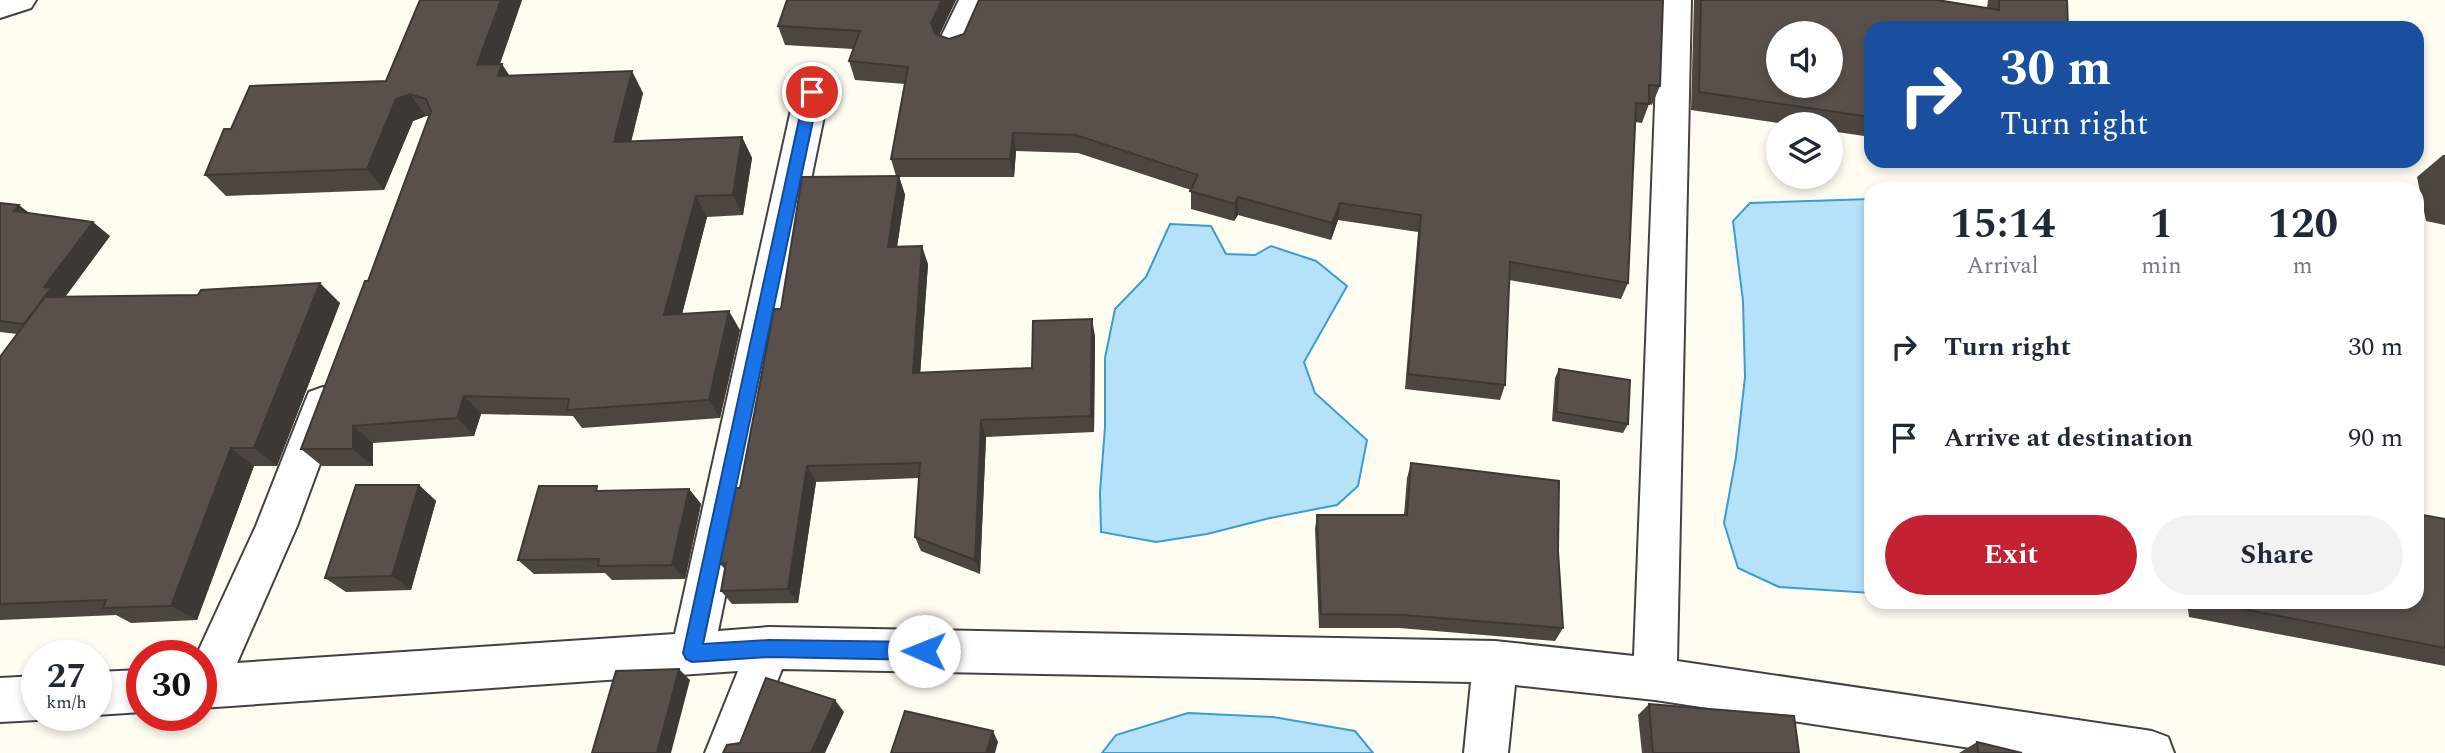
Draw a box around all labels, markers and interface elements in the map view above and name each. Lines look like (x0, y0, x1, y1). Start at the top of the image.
map controls (1766, 21, 1843, 189)
button: sound (1766, 21, 1843, 98)
text: 30 m (2000, 32, 2111, 107)
icon: right (1885, 49, 1976, 140)
pin (782, 62, 842, 122)
icon: arrive (793, 73, 831, 111)
text: Turn right (2000, 100, 2148, 149)
button: layers (1766, 112, 1843, 189)
text: 15:14 (1950, 193, 2055, 256)
text: 1 (2150, 193, 2173, 256)
text: 120 (2267, 193, 2338, 256)
text: Arrival (1967, 249, 2038, 284)
text: min (2141, 249, 2182, 284)
text: m (2293, 249, 2313, 284)
text: Turn right (1944, 327, 2071, 367)
text: 30 m (2348, 327, 2403, 367)
icon: right (1885, 328, 1923, 366)
text: Arrive at destination (1944, 418, 2193, 458)
text: 90 m (2348, 418, 2403, 458)
icon: arrive (1885, 419, 1923, 457)
button: Exit (1885, 515, 2137, 595)
button: Share (2151, 515, 2403, 595)
position arrow (887, 614, 961, 688)
speed limit sign: 30 (126, 640, 217, 731)
text: 27 (47, 650, 86, 703)
text: km/h (46, 689, 87, 716)

